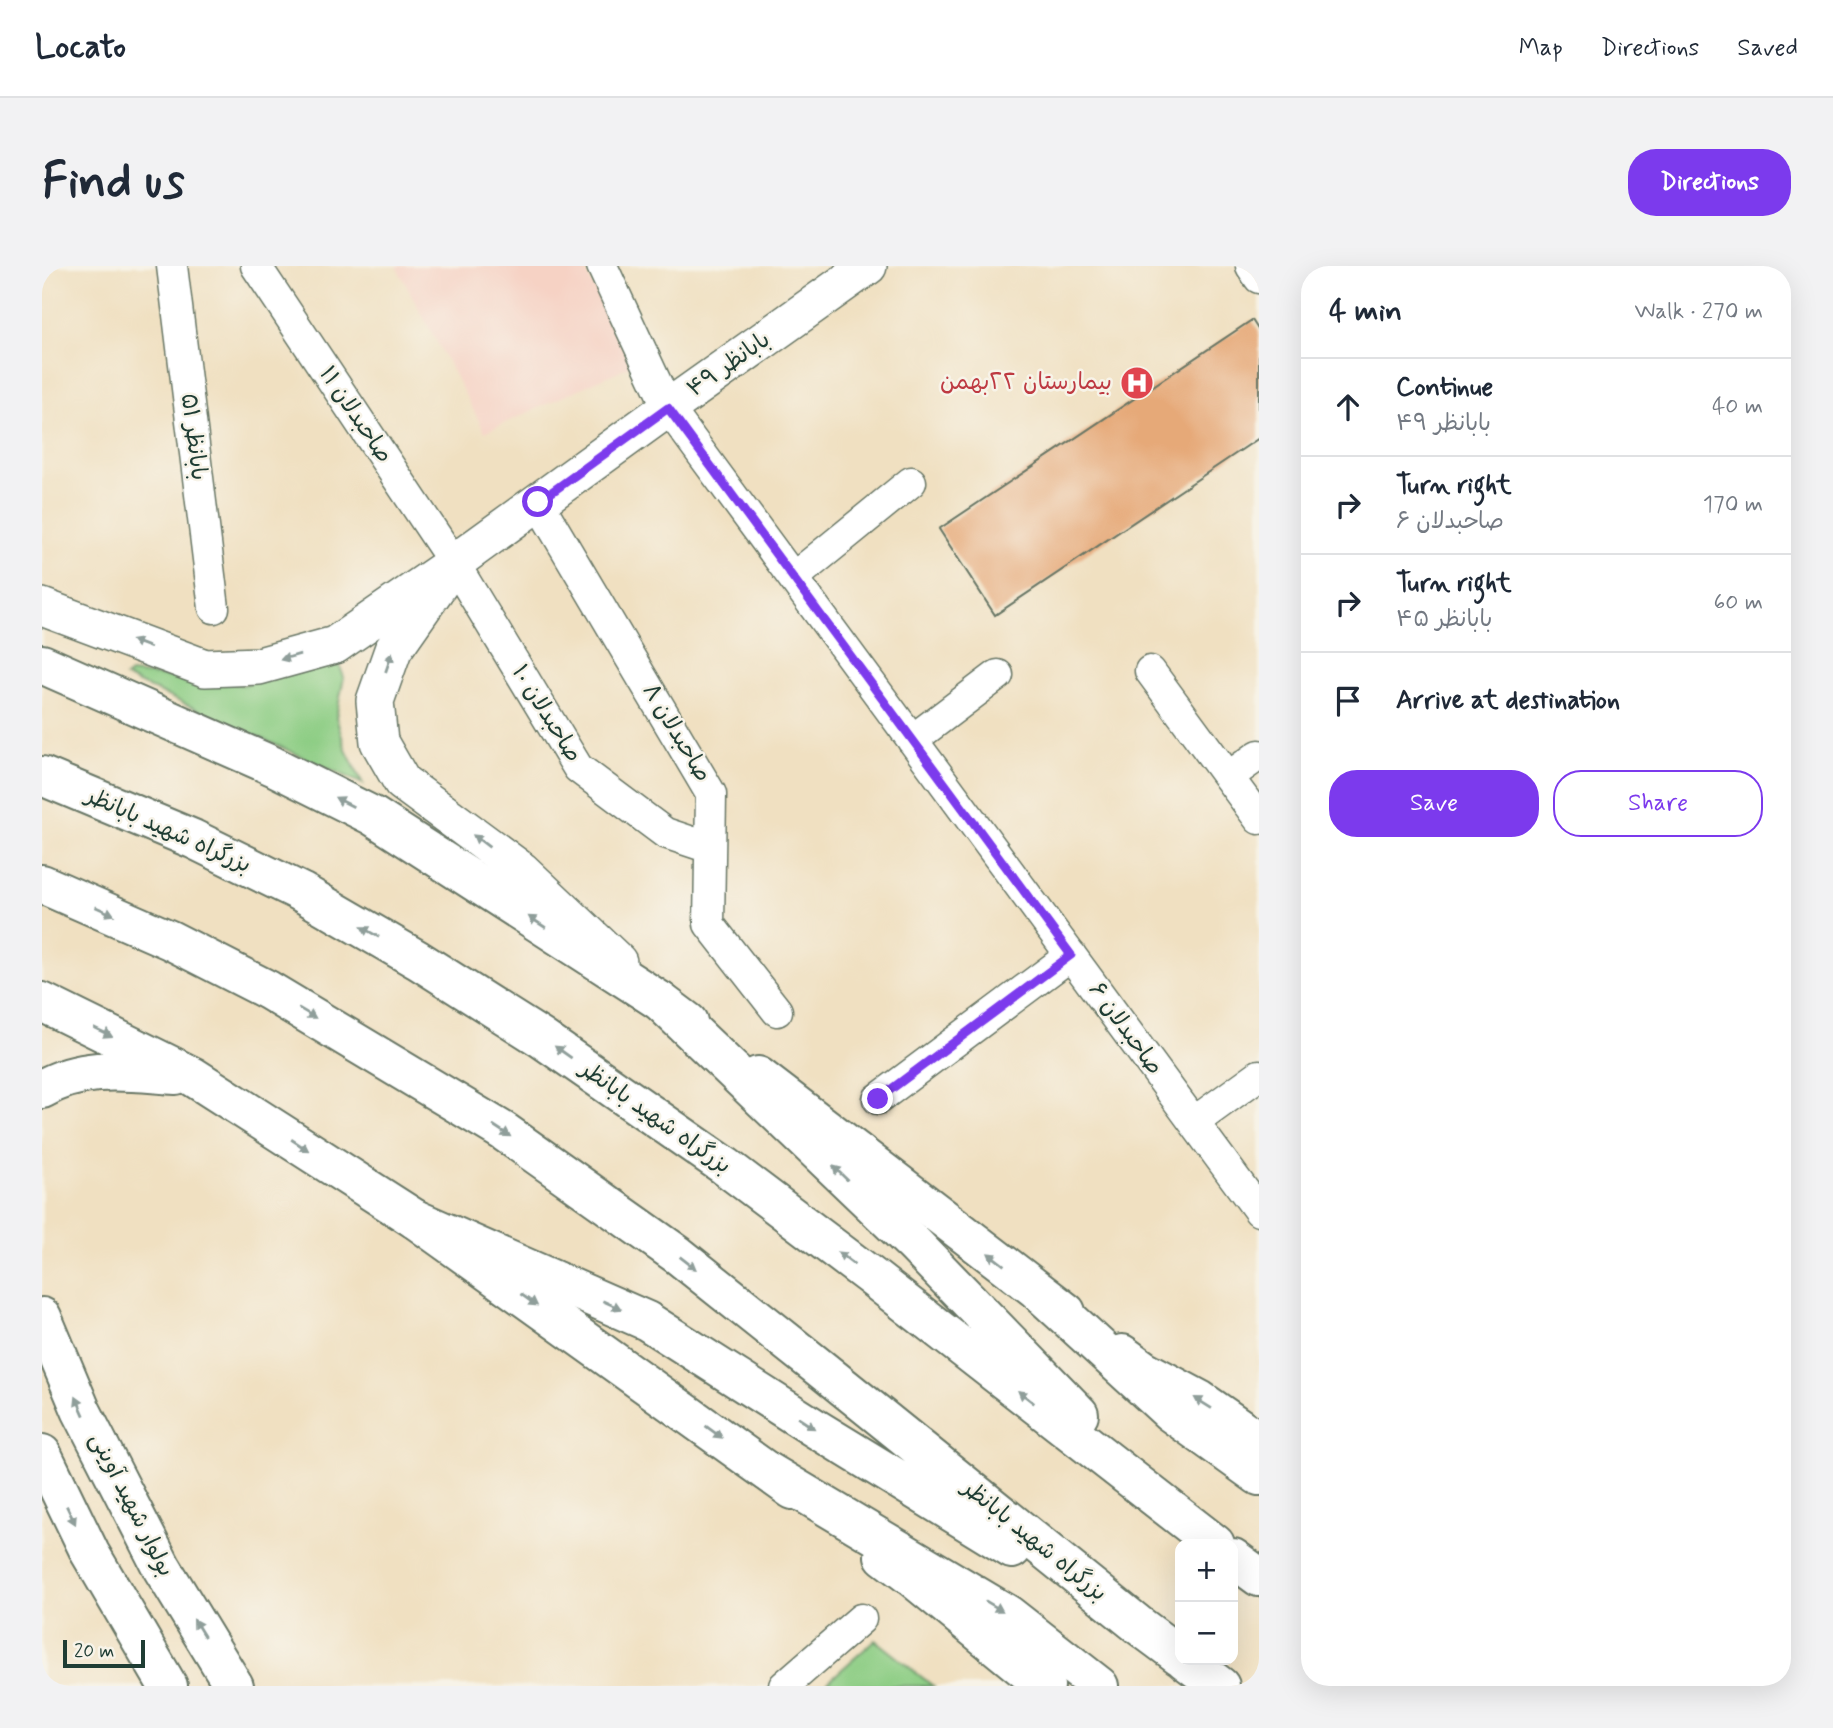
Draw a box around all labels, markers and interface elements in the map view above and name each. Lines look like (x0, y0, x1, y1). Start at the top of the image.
text: Locato (35, 26, 126, 70)
text: Map (1519, 33, 1563, 64)
text: Directions (1601, 33, 1699, 64)
text: Saved (1737, 33, 1798, 64)
button: Directions (1628, 149, 1791, 216)
text: Find us (42, 150, 185, 215)
text: 4 min (1329, 292, 1402, 331)
text: Walk · 270 m (1634, 297, 1763, 327)
street label: بابانظر ۴۹ (681, 325, 777, 405)
street label: صاحبدلان ۱۱ (312, 361, 398, 469)
hospital icon: بيمارستان ٢٢بهمن (1118, 364, 1156, 402)
place label: بيمارستان ٢٢بهمن (940, 368, 1112, 398)
text: Continue (1396, 371, 1493, 405)
icon: ahead (1329, 388, 1367, 426)
street label: بابانظر ۵۱ (173, 392, 213, 482)
text: 40 m (1712, 392, 1763, 422)
text: بابانظر ۴۹ (1396, 409, 1491, 439)
text: Turn right (1396, 469, 1512, 503)
route start (522, 486, 553, 517)
icon: right (1329, 486, 1367, 524)
text: 170 m (1703, 490, 1763, 520)
text: صاحبدلان ۶ (1396, 507, 1504, 537)
text: Turn right (1396, 567, 1512, 601)
icon: right (1329, 584, 1367, 622)
text: 60 m (1714, 588, 1763, 618)
text: بابانظر ۴۵ (1396, 605, 1493, 635)
one-way arrow (131, 638, 152, 649)
one-way arrow (384, 651, 395, 672)
one-way arrow (279, 653, 300, 663)
street label: صاحبدلان ۱۰ (504, 659, 588, 769)
street label: صاحبدلان ۸ (635, 678, 717, 788)
icon: arrive (1329, 682, 1367, 720)
text: Arrive at destination (1396, 684, 1620, 718)
button: Save (1329, 770, 1539, 837)
button: Share (1553, 770, 1763, 837)
street label: بزرگراه شهید بابانظر (79, 780, 255, 881)
one-way arrow (334, 796, 354, 807)
one-way arrow (473, 833, 491, 848)
one-way arrow (94, 906, 115, 917)
one-way arrow (527, 915, 546, 928)
one-way arrow (360, 926, 379, 938)
street label: صاحبدلان ۶ (1081, 977, 1169, 1081)
one-way arrow (298, 1007, 317, 1020)
one-way arrow (93, 1026, 113, 1037)
one-way arrow (554, 1045, 572, 1059)
street label: بزرگراه شهید بابانظر (572, 1054, 737, 1181)
route end (862, 1083, 893, 1114)
one-way arrow (492, 1125, 512, 1138)
one-way arrow (291, 1138, 309, 1152)
one-way arrow (832, 1166, 849, 1182)
one-way arrow (837, 1251, 855, 1265)
one-way arrow (987, 1252, 1006, 1266)
one-way arrow (678, 1255, 696, 1270)
one-way arrow (520, 1292, 538, 1306)
one-way arrow (602, 1300, 623, 1311)
one-way arrow (1017, 1390, 1035, 1405)
one-way arrow (74, 1396, 86, 1416)
one-way arrow (1193, 1396, 1212, 1409)
one-way arrow (797, 1417, 816, 1430)
one-way arrow (705, 1425, 723, 1439)
street label: بولوار شهید آوینی (82, 1428, 180, 1582)
street label: بزرگراه شهید بابانظر (954, 1472, 1113, 1609)
one-way arrow (66, 1505, 77, 1525)
map controls (1175, 1539, 1238, 1665)
button: + (1175, 1539, 1238, 1602)
one-way arrow (985, 1600, 1004, 1613)
button: − (1175, 1602, 1238, 1665)
one-way arrow (192, 1618, 205, 1637)
scale bar (63, 1637, 145, 1669)
text: 20 m (74, 1639, 114, 1664)

